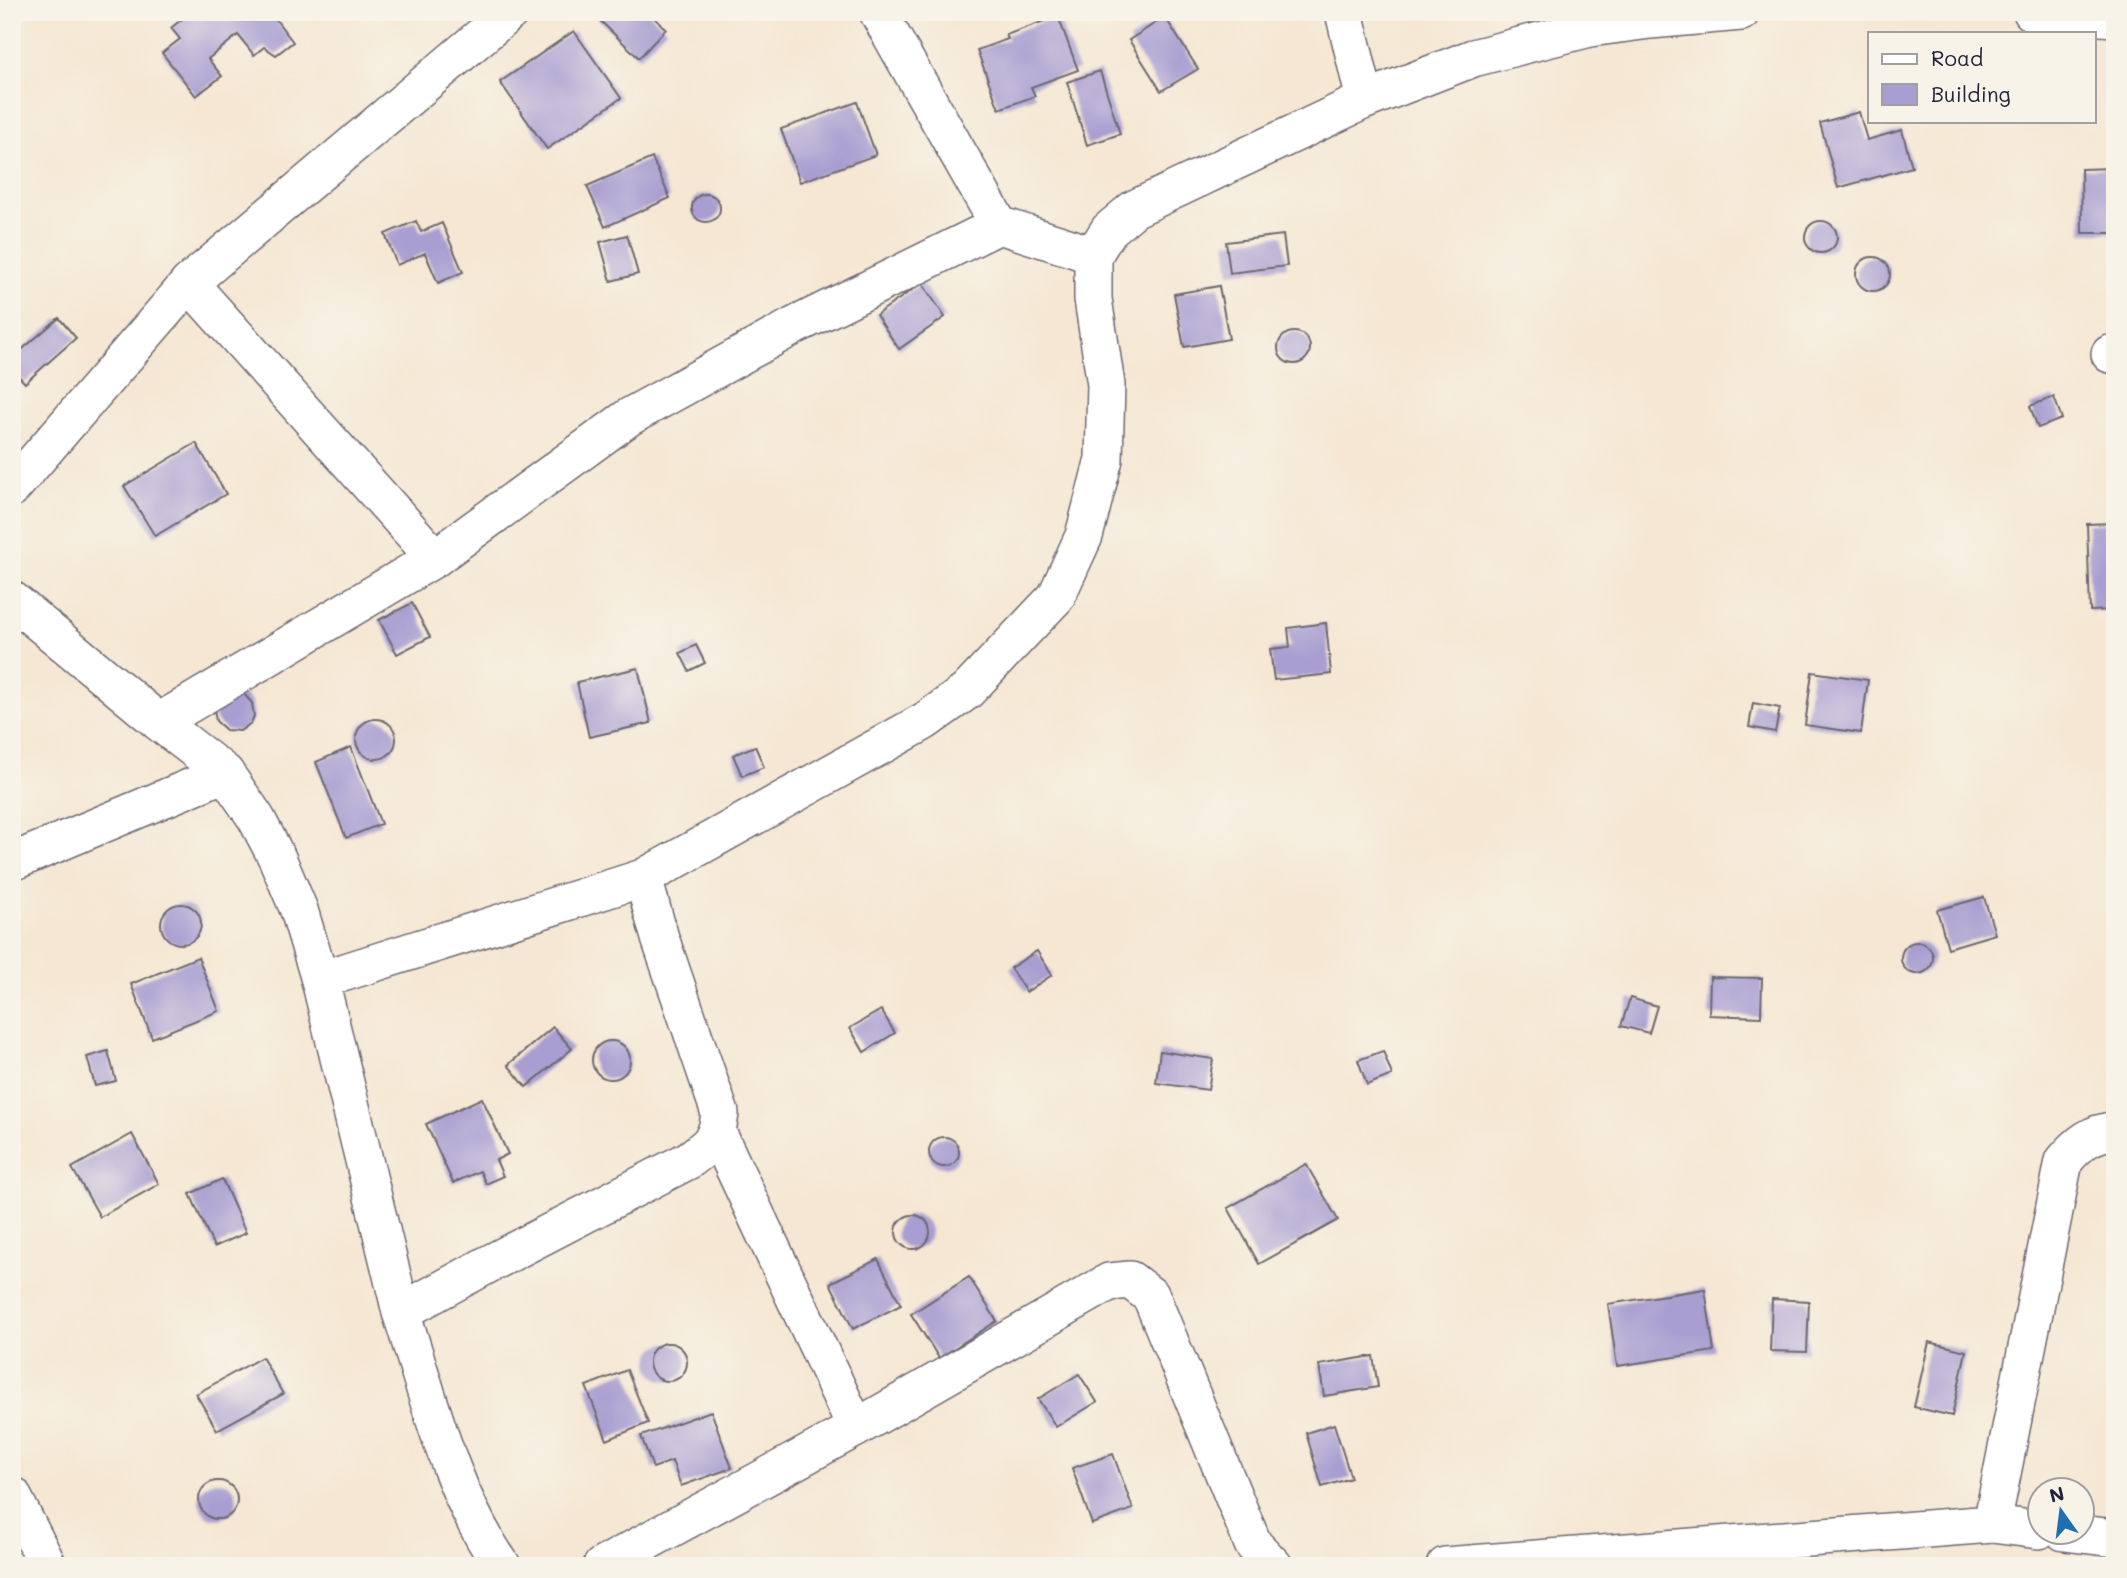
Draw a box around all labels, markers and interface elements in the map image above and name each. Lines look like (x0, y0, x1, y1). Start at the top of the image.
legend (1868, 32, 2096, 122)
text: Road (1931, 44, 1983, 71)
text: Building (1931, 80, 2011, 107)
north arrow (2025, 1476, 2096, 1546)
text: N (2047, 1480, 2067, 1508)

